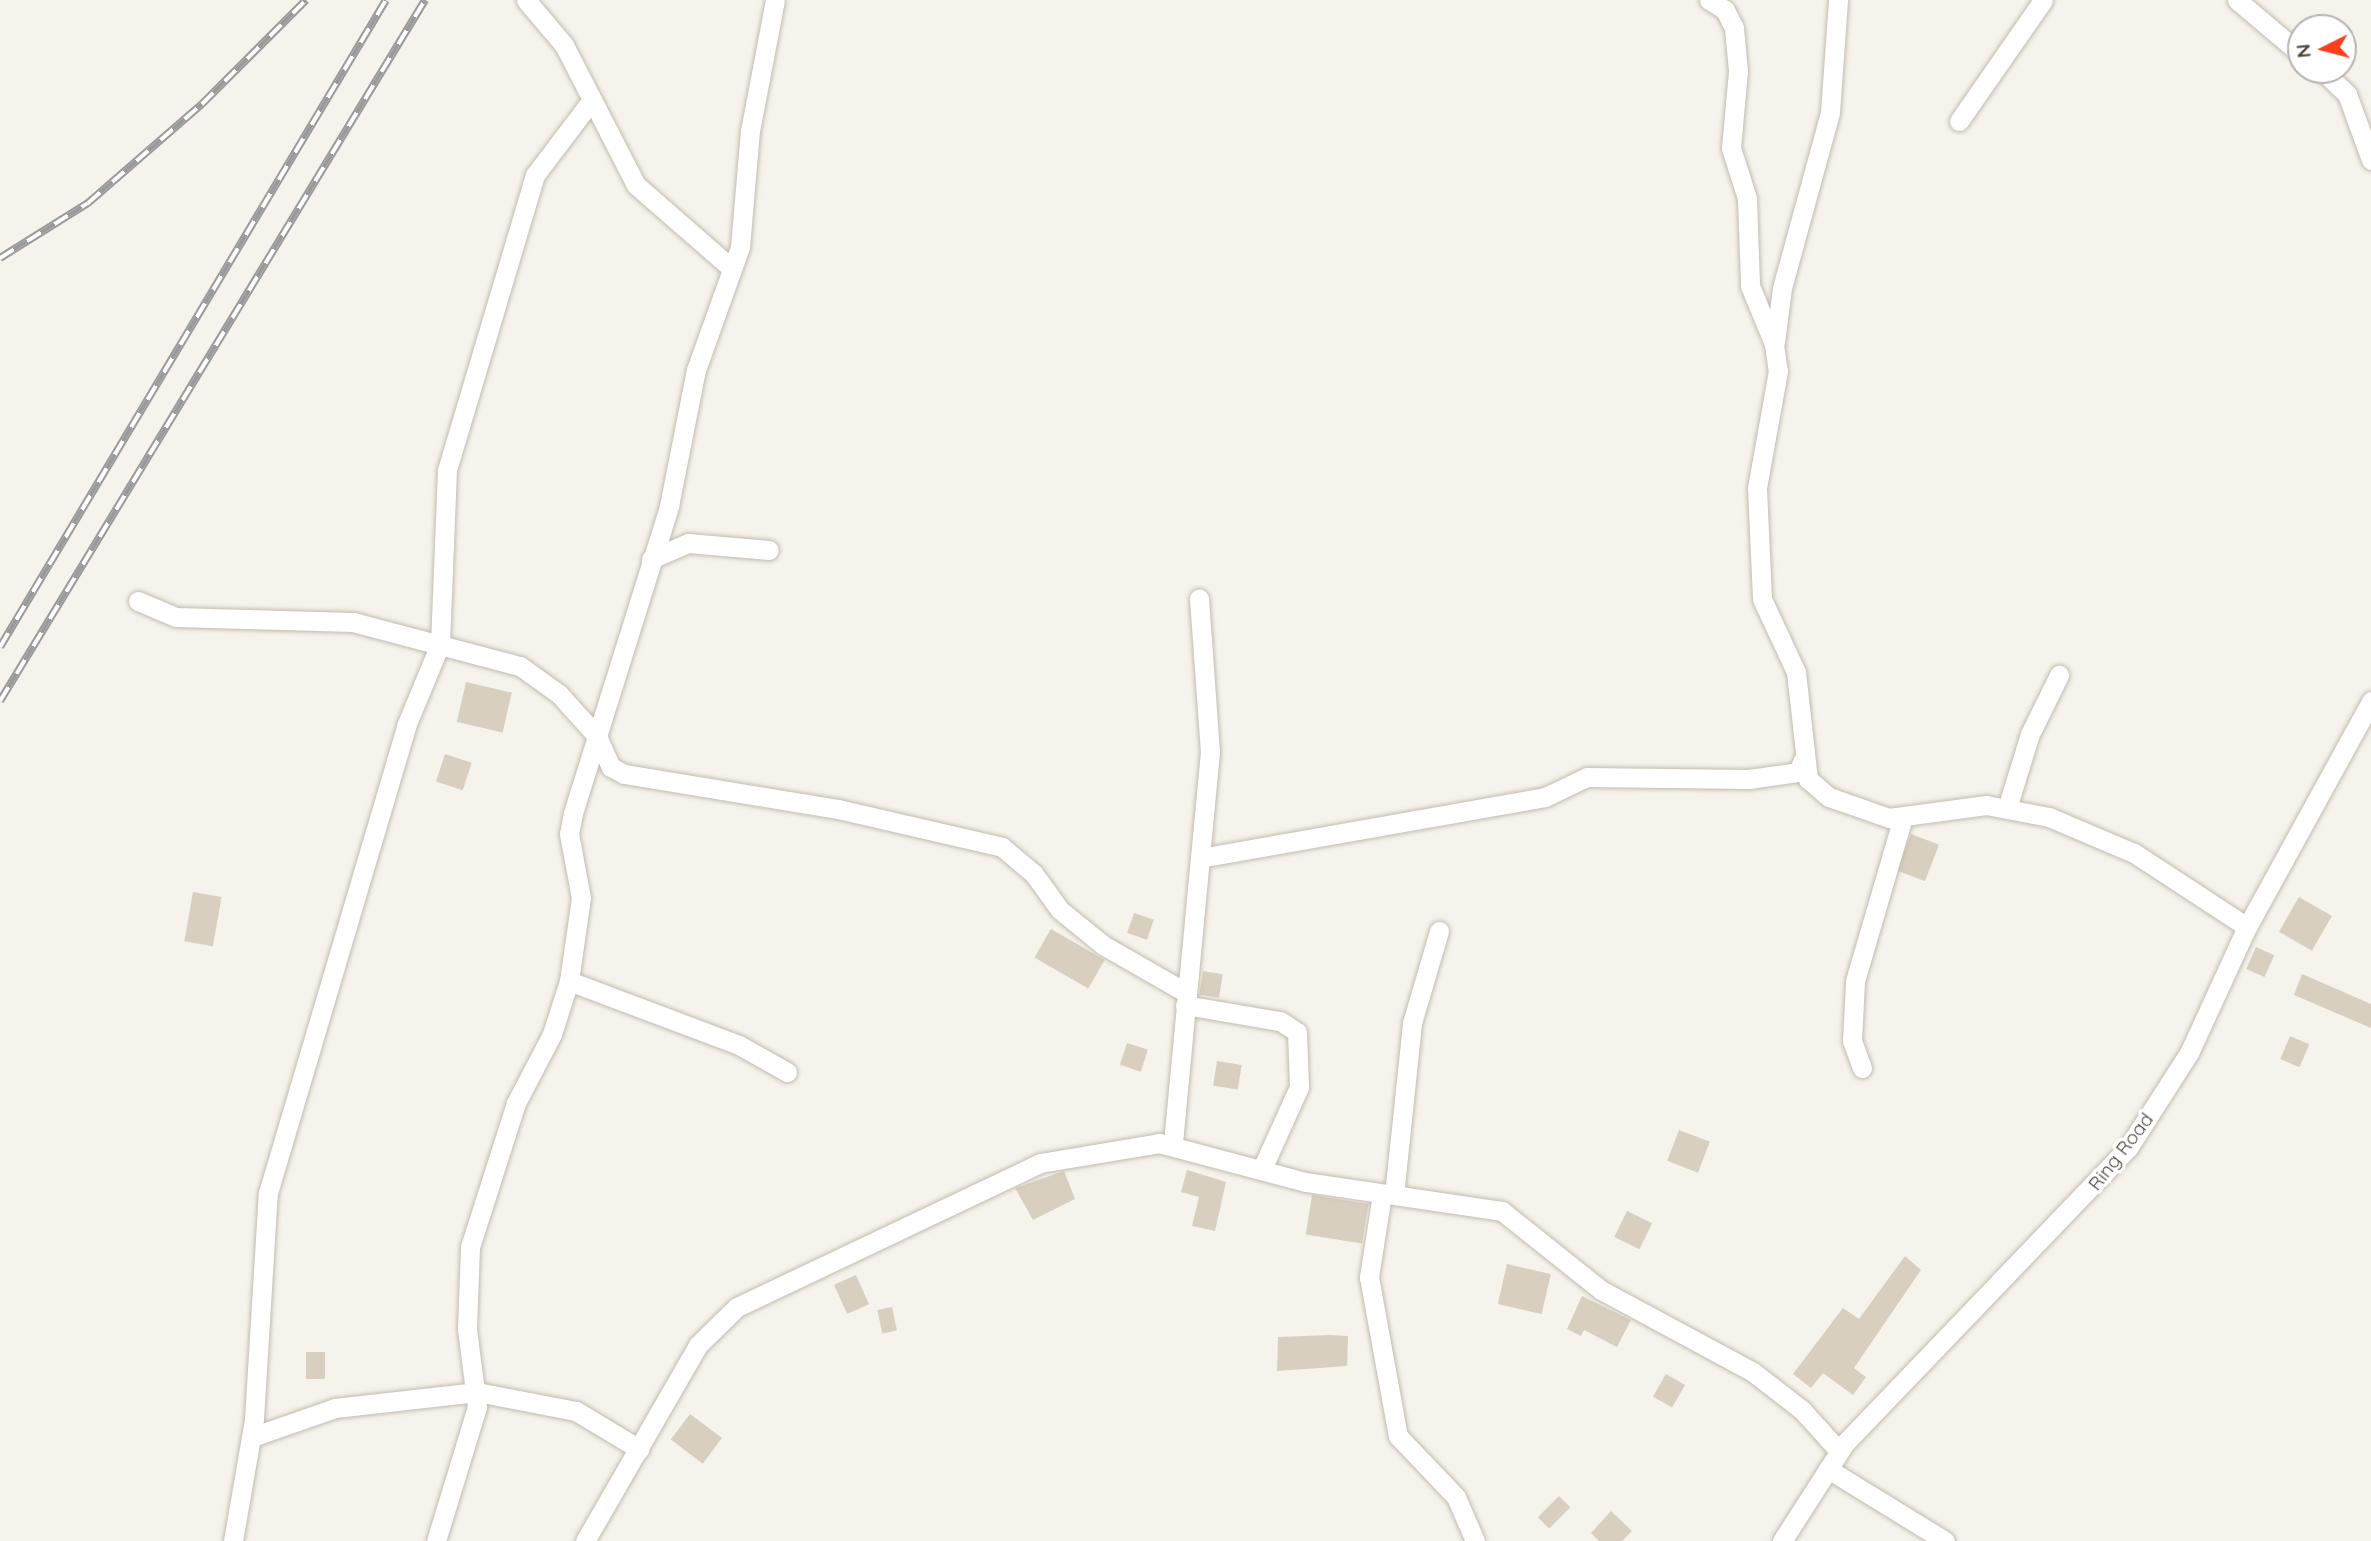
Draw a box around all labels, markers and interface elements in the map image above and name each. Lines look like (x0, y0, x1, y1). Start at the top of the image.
north arrow (2287, 14, 2357, 84)
text: N (2290, 43, 2316, 59)
street label: Ring Road (2084, 1109, 2158, 1195)

